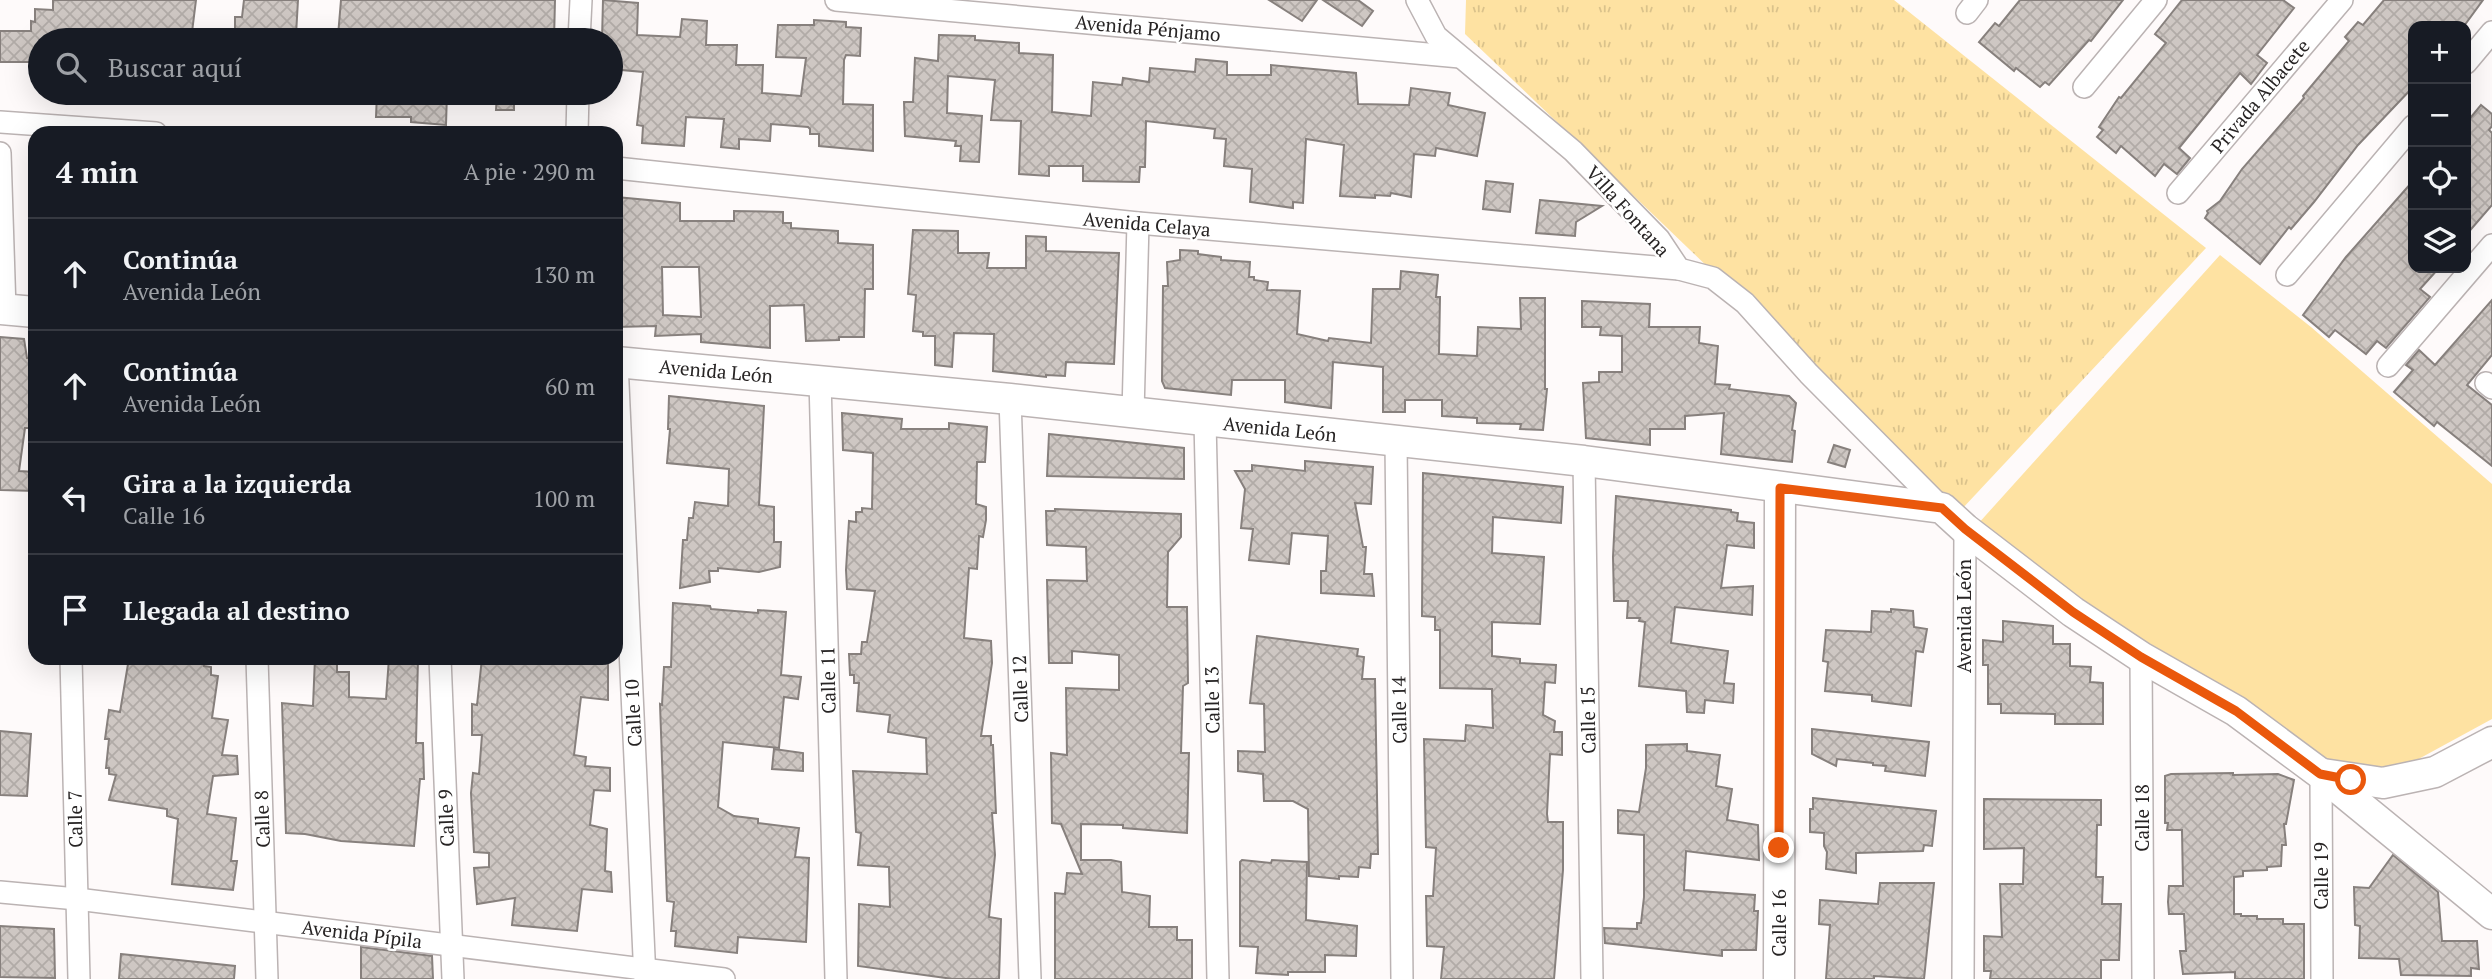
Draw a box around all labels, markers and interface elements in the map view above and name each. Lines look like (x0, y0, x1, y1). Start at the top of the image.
street label: Avenida Pénjamo (1074, 9, 1222, 46)
map controls (2408, 21, 2471, 273)
button: + (2408, 21, 2471, 84)
search box (28, 28, 623, 105)
street label: Privada Albacete (2205, 34, 2315, 158)
icon: search (52, 48, 90, 86)
text: Buscar aquí (108, 50, 242, 84)
button: − (2408, 84, 2471, 147)
button: locate (2408, 147, 2471, 210)
text: 4 min (56, 152, 138, 192)
text: A pie · 290 m (464, 156, 595, 187)
street label: Villa Fontana (1581, 160, 1676, 262)
street label: Avenida Celaya (1082, 205, 1212, 242)
button: layers (2408, 210, 2471, 273)
text: Continúa (123, 242, 238, 276)
icon: ahead (56, 255, 94, 293)
text: 130 m (533, 259, 595, 290)
text: Avenida León (123, 276, 261, 307)
street label: Avenida León (658, 353, 774, 388)
text: Continúa (123, 354, 238, 388)
icon: ahead (56, 367, 94, 405)
text: 60 m (545, 371, 595, 402)
text: Avenida León (123, 388, 261, 419)
street label: Avenida León (1222, 410, 1338, 447)
text: Gira a la izquierda (123, 466, 351, 500)
icon: left (56, 479, 94, 517)
text: 100 m (533, 483, 595, 514)
text: Calle 16 (123, 500, 205, 531)
street label: Avenida León (1951, 559, 1976, 673)
icon: arrive (56, 591, 94, 629)
text: Llegada al destino (123, 593, 350, 627)
street label: Calle 11 (814, 646, 841, 714)
street label: Calle 12 (1006, 655, 1033, 723)
street label: Calle 13 (1198, 666, 1225, 734)
street label: Calle 14 (1385, 675, 1412, 744)
street label: Calle 10 (618, 679, 647, 747)
street label: Calle 15 (1574, 686, 1601, 754)
route start (2335, 764, 2366, 795)
street label: Calle 18 (2129, 784, 2154, 852)
street label: Calle 9 (432, 789, 459, 847)
street label: Calle 7 (61, 790, 88, 848)
street label: Calle 8 (248, 790, 275, 848)
route end (1763, 832, 1794, 863)
street label: Calle 19 (2308, 842, 2333, 910)
street label: Calle 16 (1766, 889, 1791, 957)
street label: Avenida Pípila (300, 914, 424, 953)

